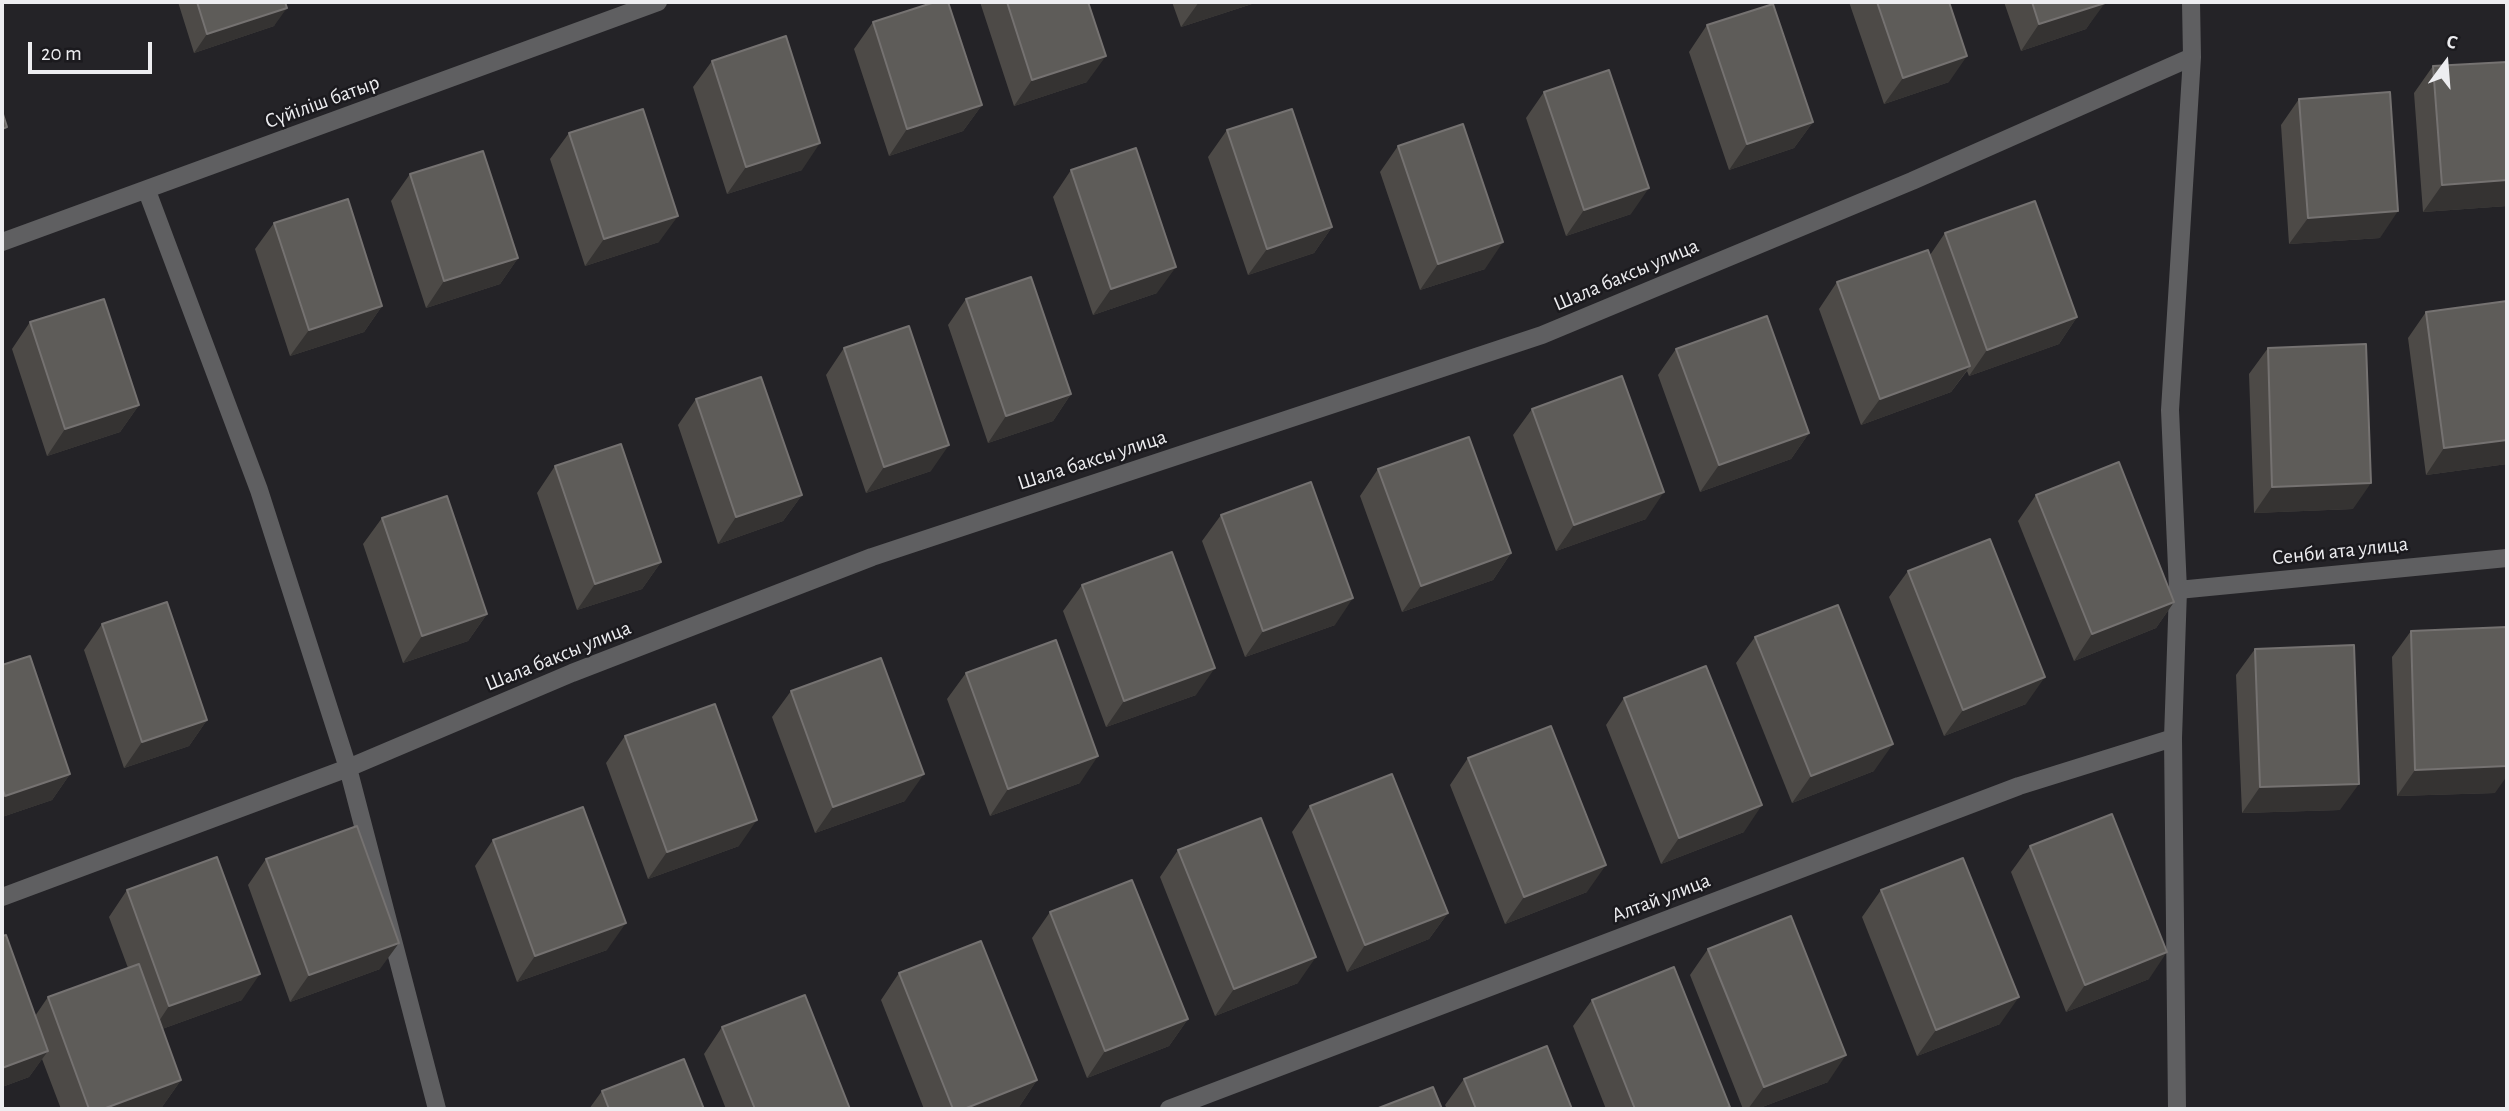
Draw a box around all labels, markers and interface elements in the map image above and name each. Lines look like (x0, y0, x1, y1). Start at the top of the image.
scale bar (32, 28, 156, 72)
north arrow (2411, 28, 2481, 98)
text: С (2444, 32, 2460, 53)
text: 20 m (41, 43, 82, 64)
street label: Сүйіліш батыр (261, 70, 383, 134)
street label: Шала баксы улица (1550, 233, 1702, 317)
street label: Шала баксы улица (1014, 424, 1170, 496)
street label: Сенби ата улица (2271, 531, 2409, 571)
street label: Шала баксы улица (481, 615, 635, 697)
street label: Алтай улица (1608, 868, 1714, 928)

